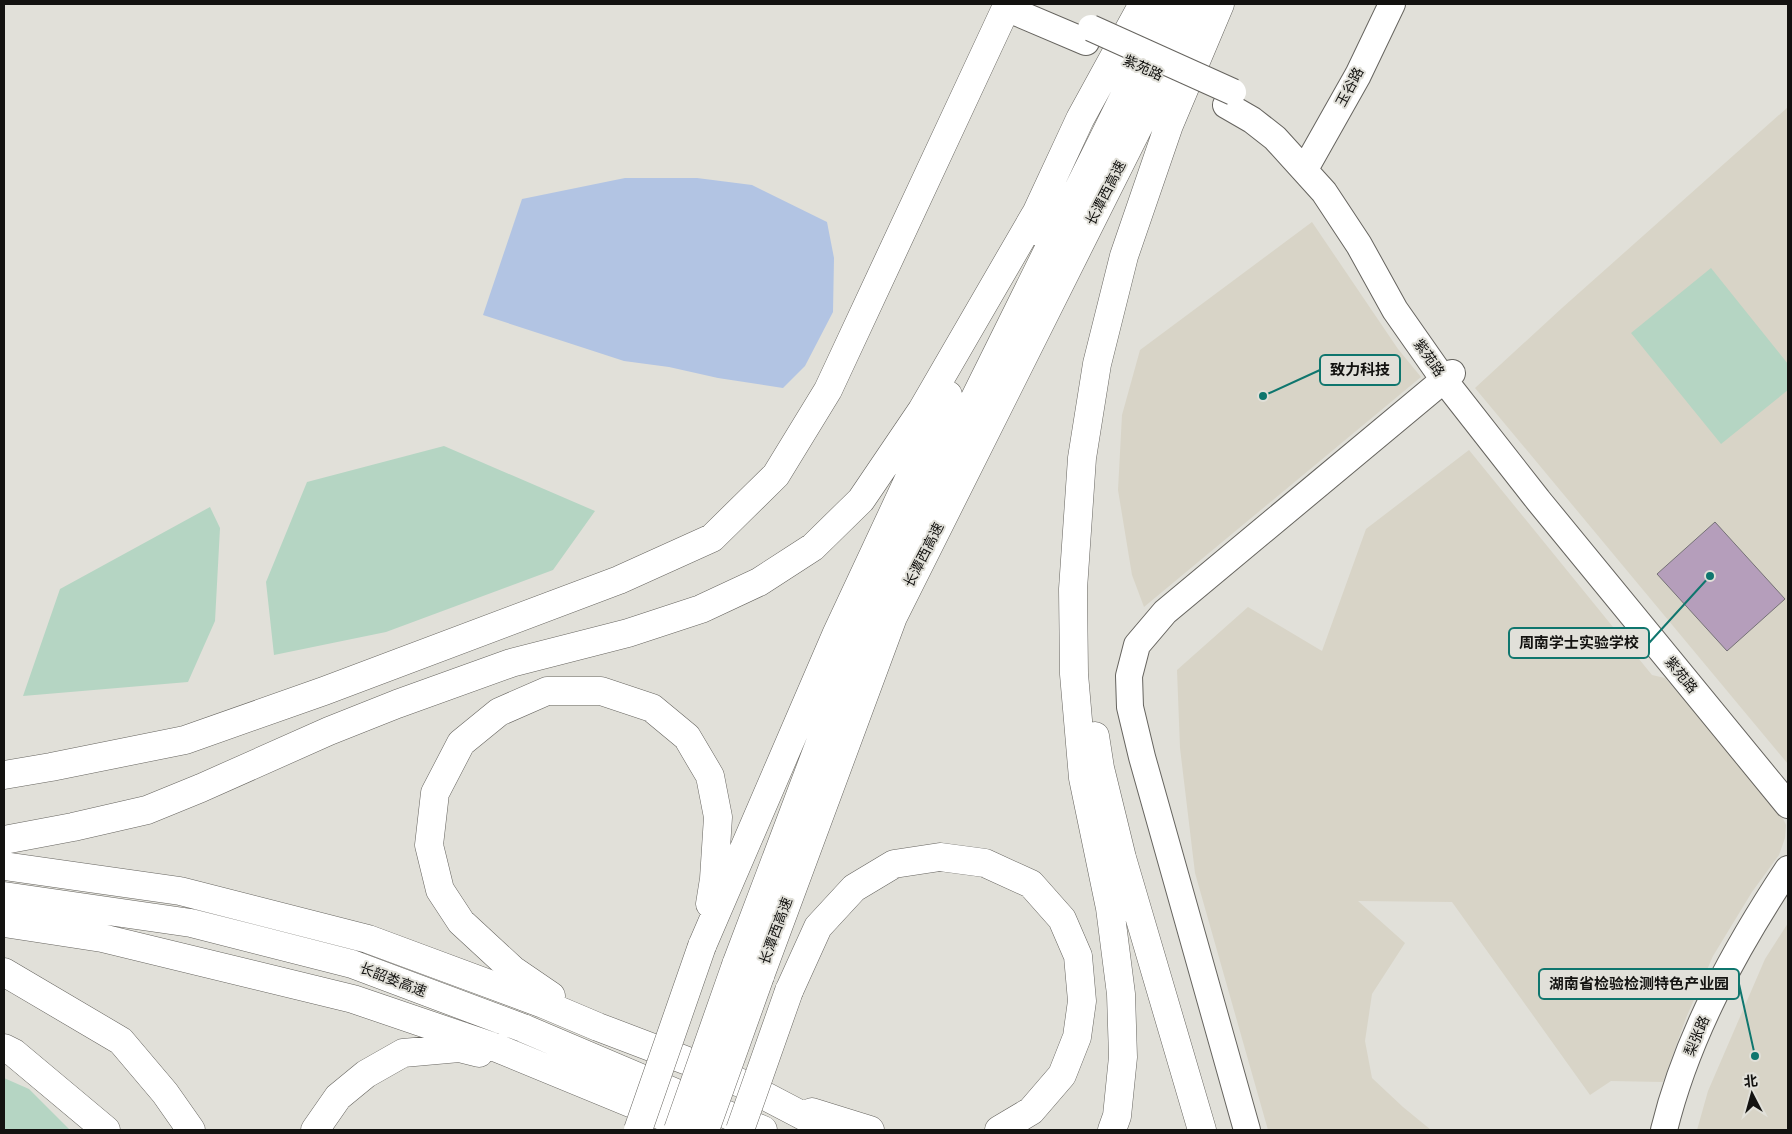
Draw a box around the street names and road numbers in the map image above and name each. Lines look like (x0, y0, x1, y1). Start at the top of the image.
street label: 紫苑路 (1120, 51, 1166, 85)
street label: 玉谷路 (1332, 64, 1368, 110)
street label: 长潭西高速 (1082, 158, 1130, 228)
street label: 紫苑路 (1409, 335, 1449, 381)
street label: 长潭西高速 (900, 520, 948, 590)
street label: 紫苑路 (1660, 653, 1702, 697)
street label: 长潭西高速 (755, 895, 797, 967)
street label: 长韶娄高速 (357, 959, 429, 1001)
street label: 梨张路 (1680, 1013, 1714, 1059)

